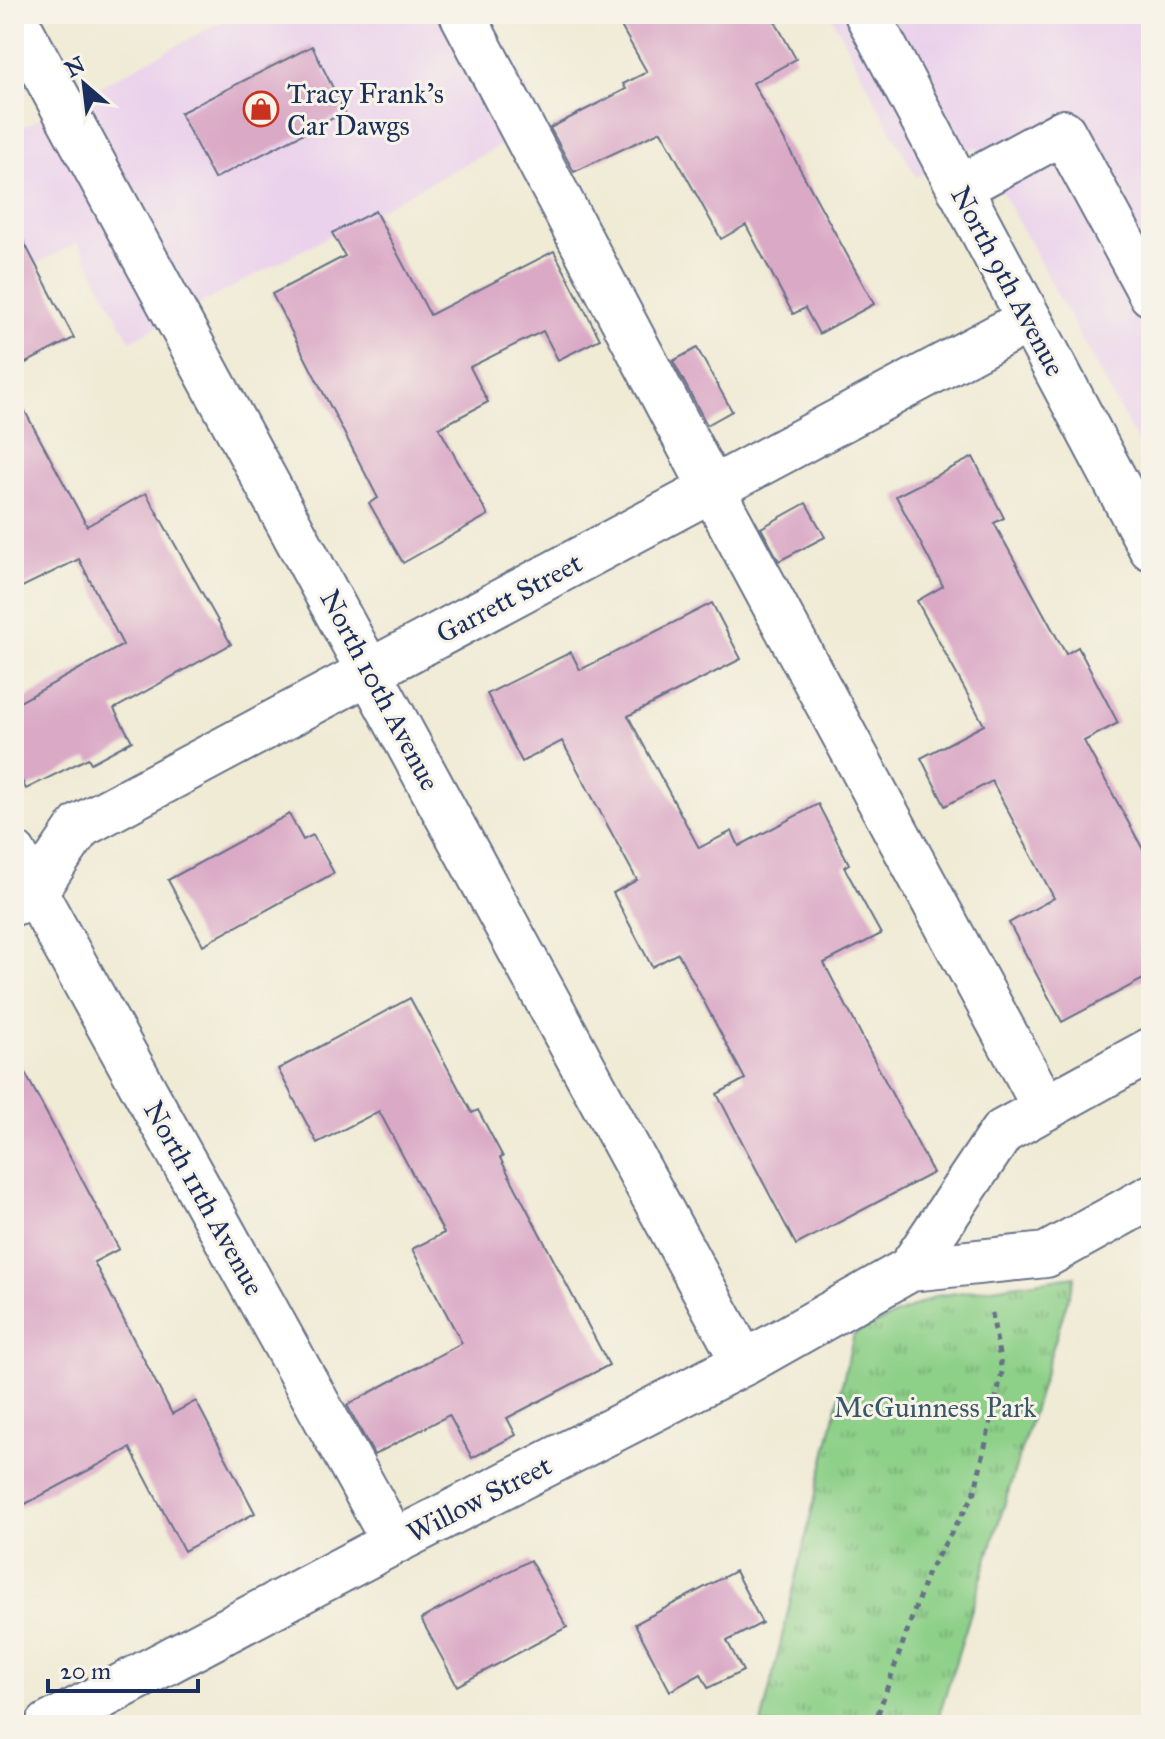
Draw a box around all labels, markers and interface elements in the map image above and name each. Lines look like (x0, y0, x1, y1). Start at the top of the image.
north arrow (44, 44, 124, 124)
text: N (60, 50, 90, 83)
place label: Tracy Frank's Car Dawgs (287, 76, 444, 143)
shop icon: Tracy Frank's Car Dawgs (242, 90, 280, 128)
street label: North 9th Avenue (943, 180, 1073, 382)
street label: Garrett Street (430, 545, 588, 651)
street label: North 10th Avenue (312, 584, 448, 796)
street label: North 11th Avenue (136, 1095, 272, 1301)
park label: McGuinness Park (834, 1390, 1036, 1425)
street label: Willow Street (401, 1448, 557, 1550)
scale bar (48, 1643, 198, 1693)
text: 20 m (60, 1656, 111, 1686)

